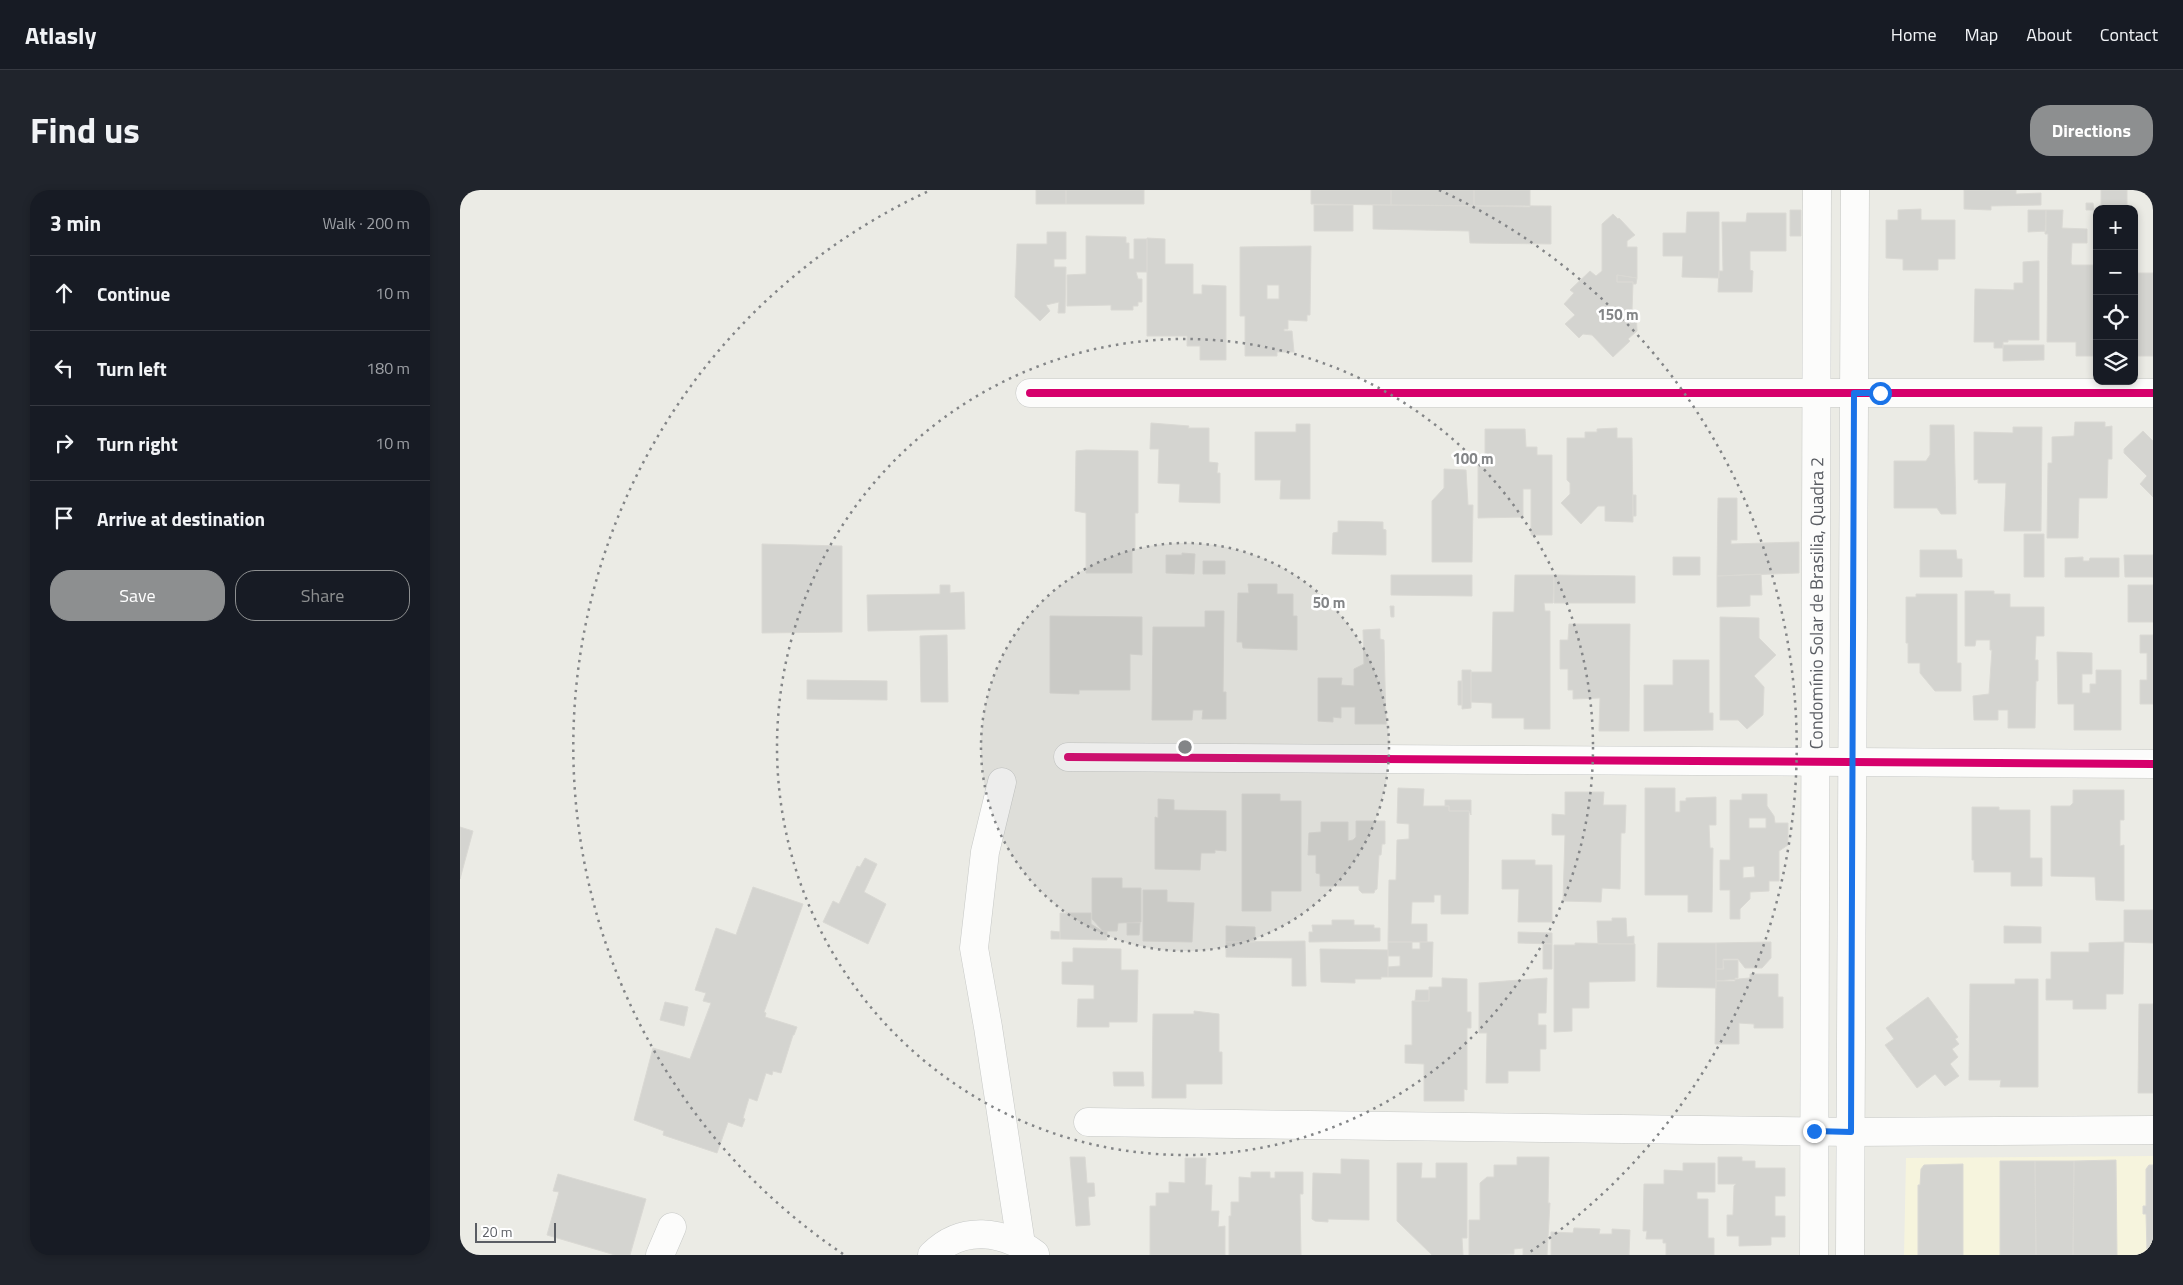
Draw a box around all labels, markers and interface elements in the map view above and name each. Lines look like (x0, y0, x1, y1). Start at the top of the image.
text: Atlasly (25, 17, 96, 53)
text: Home (1891, 21, 1937, 48)
text: Map (1965, 21, 1998, 48)
text: About (2026, 21, 2072, 48)
text: Contact (2100, 21, 2158, 48)
text: Find us (30, 103, 140, 157)
button: Directions (2030, 105, 2153, 156)
map controls (2093, 205, 2138, 385)
button: + (2093, 205, 2138, 250)
text: 3 min (50, 207, 101, 239)
text: Walk · 200 m (322, 211, 410, 235)
button: − (2093, 250, 2138, 295)
icon: ahead (50, 279, 78, 307)
text: Continue (97, 279, 170, 308)
text: 10 m (375, 281, 410, 305)
button: locate (2093, 295, 2138, 340)
text: 150 m (1597, 303, 1639, 326)
button: layers (2093, 340, 2138, 385)
icon: left (50, 354, 78, 382)
text: Turn left (97, 354, 167, 383)
text: 180 m (366, 356, 410, 380)
route start (1869, 382, 1892, 405)
icon: right (50, 429, 78, 457)
text: Turn right (97, 429, 178, 458)
text: 10 m (375, 431, 410, 455)
text: 100 m (1452, 447, 1494, 470)
street label: Condomínio Solar de Brasilia, Quadra 2 (1802, 457, 1830, 749)
icon: arrive (50, 504, 78, 532)
text: Arrive at destination (97, 504, 265, 533)
button: Save (50, 570, 225, 621)
button: Share (235, 570, 410, 621)
text: 50 m (1313, 591, 1345, 614)
centre of rings (1176, 738, 1194, 756)
route end (1803, 1120, 1826, 1143)
scale bar (475, 1220, 556, 1243)
text: 20 m (482, 1221, 512, 1242)

